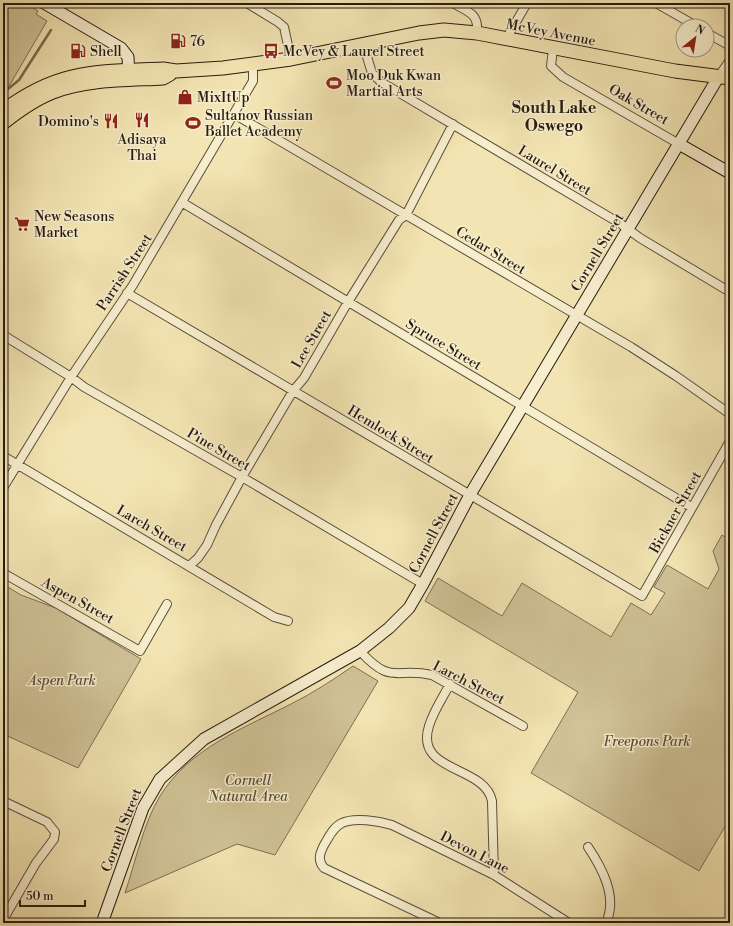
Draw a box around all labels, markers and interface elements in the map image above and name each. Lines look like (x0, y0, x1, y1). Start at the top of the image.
street label: McVey Avenue (504, 15, 597, 51)
north arrow (675, 18, 715, 58)
text: N (692, 22, 707, 39)
fuel station icon: 76 (169, 32, 187, 50)
place label: 76 (190, 33, 206, 51)
fuel station icon: Shell (69, 42, 87, 60)
bus stop icon: McVey & Laurel Street (262, 42, 280, 60)
place label: Shell (90, 43, 122, 61)
place label: McVey & Laurel Street (283, 43, 424, 61)
place label: Moo Duk Kwan Martial Arts (346, 67, 442, 101)
sports icon: Moo Duk Kwan Martial Arts (325, 74, 343, 92)
street label: Oak Street (605, 81, 672, 129)
shop icon: MixItUp (176, 88, 194, 106)
place label: MixItUp (197, 89, 250, 107)
district label: South Lake Oswego (512, 98, 597, 136)
place label: Sultanov Russian Ballet Academy (204, 107, 314, 141)
restaurant icon: Adisaya Thai (133, 111, 151, 129)
restaurant icon: Domino's (102, 112, 120, 130)
place label: Domino's (38, 113, 99, 131)
sports icon: Sultanov Russian Ballet Academy (184, 114, 202, 132)
place label: Adisaya Thai (117, 131, 167, 165)
street label: Laurel Street (515, 142, 594, 200)
place label: New Seasons Market (34, 208, 114, 242)
street label: Cornell Street (567, 210, 628, 295)
supermarket icon: New Seasons Market (13, 215, 31, 233)
street label: Cedar Street (452, 223, 529, 279)
street label: Parrish Street (93, 230, 157, 315)
street label: Lee Street (288, 307, 336, 372)
street label: Spruce Street (402, 315, 485, 375)
street label: Hemlock Street (344, 402, 437, 468)
street label: Pine Street (183, 424, 254, 475)
street label: Bickner Street (645, 468, 706, 558)
street label: Cornell Street (405, 490, 463, 577)
street label: Larch Street (113, 501, 190, 556)
street label: Aspen Street (37, 573, 117, 628)
street label: Larch Street (430, 657, 508, 709)
park label: Aspen Park (26, 672, 96, 690)
park label: Freepons Park (603, 733, 691, 751)
park label: Cornell Natural Area (207, 772, 288, 806)
street label: Cornell Street (98, 786, 146, 875)
street label: Devon Lane (437, 828, 512, 878)
scale bar (20, 882, 85, 908)
text: 50 m (26, 889, 54, 904)

